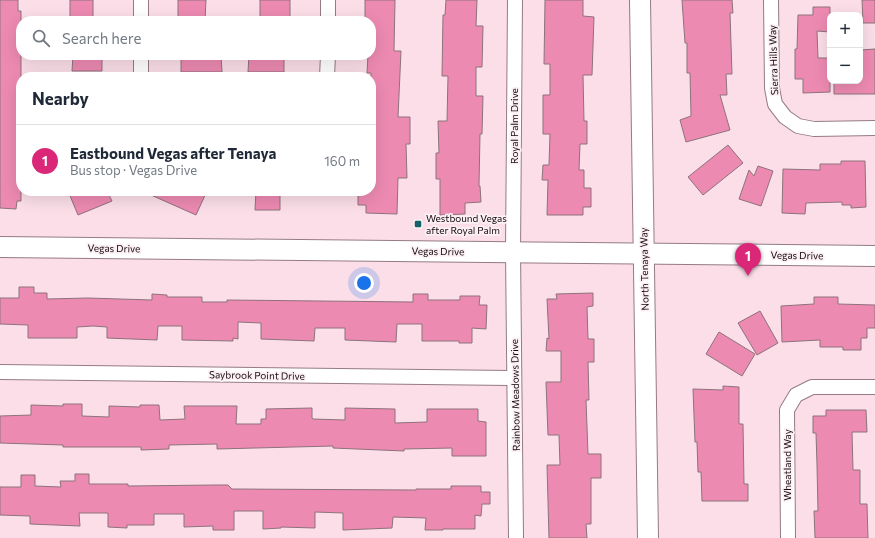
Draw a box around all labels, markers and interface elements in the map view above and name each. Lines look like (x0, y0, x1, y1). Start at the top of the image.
map controls (827, 12, 863, 84)
button: + (827, 12, 863, 48)
search box (16, 16, 376, 60)
street label: Sierra Hills Way (766, 25, 780, 95)
icon: search (30, 27, 52, 49)
text: Search here (62, 29, 141, 47)
button: − (827, 48, 863, 84)
text: Nearby (32, 88, 89, 109)
street label: Royal Palm Drive (508, 88, 520, 164)
text: Eastbound Vegas after Tenaya (70, 144, 276, 162)
text: 1 (42, 153, 48, 169)
text: 160 m (324, 153, 360, 169)
text: Bus stop · Vegas Drive (70, 162, 197, 178)
place label: Westbound Vegas after Royal Palm (426, 212, 507, 236)
marker: Westbound Vegas after Royal Palm (413, 219, 423, 229)
street label: North Tenaya Way (637, 227, 651, 311)
street label: Vegas Drive (88, 242, 140, 254)
pin: 1 (735, 243, 761, 276)
street label: Vegas Drive (412, 245, 464, 257)
street label: Vegas Drive (771, 249, 823, 261)
your location (354, 273, 374, 293)
street label: Rainbow Meadows Drive (508, 339, 522, 451)
street label: Saybrook Point Drive (209, 368, 305, 382)
street label: Wheatland Way (781, 429, 793, 501)

